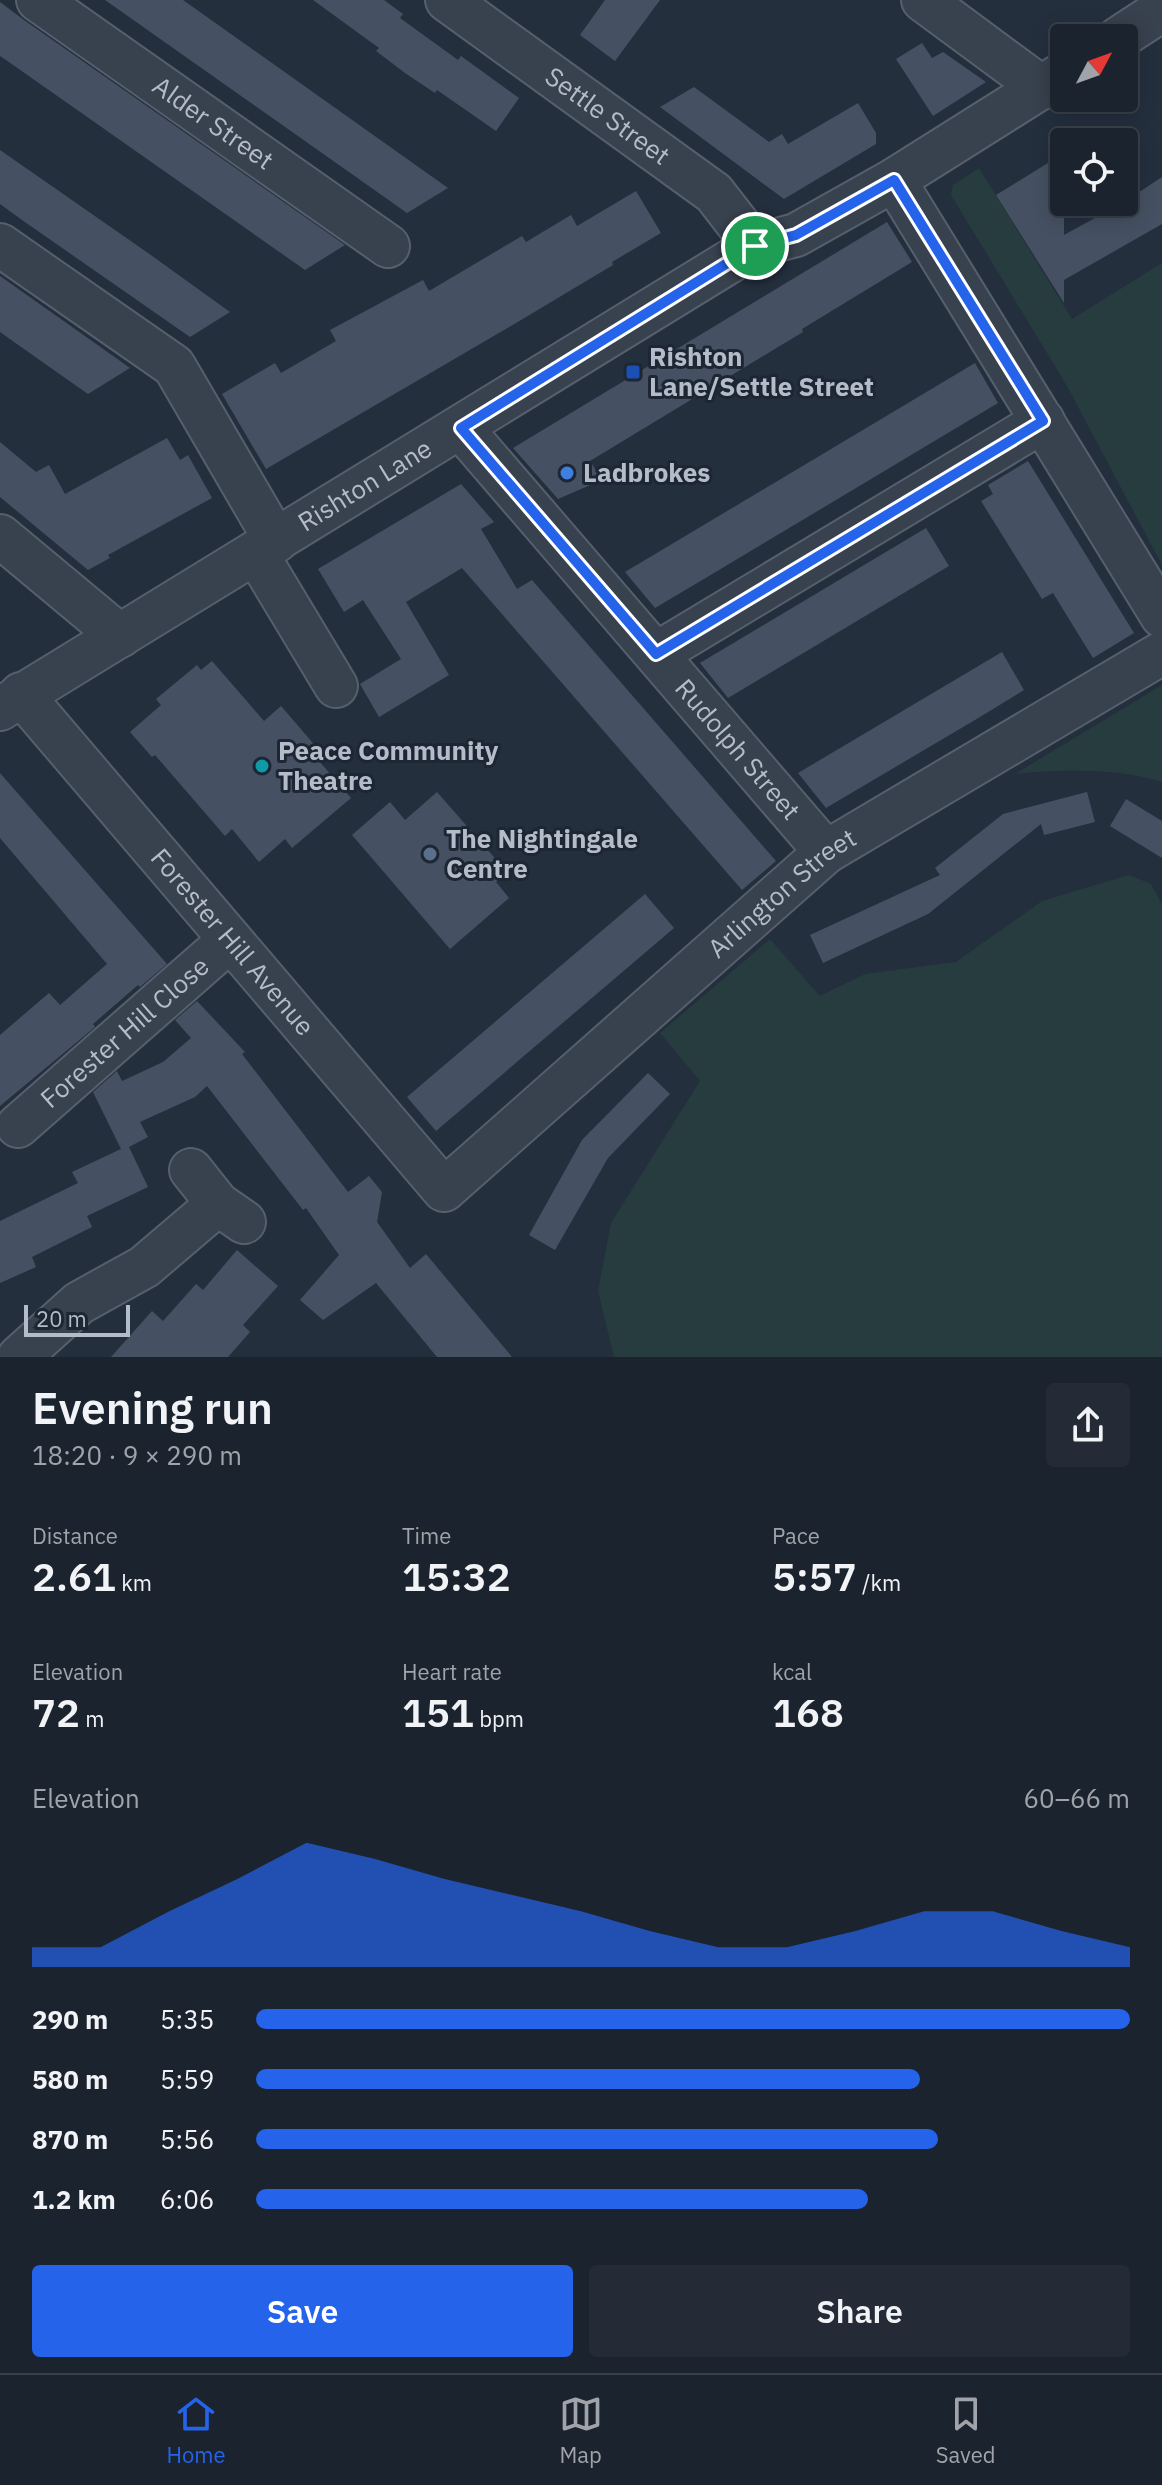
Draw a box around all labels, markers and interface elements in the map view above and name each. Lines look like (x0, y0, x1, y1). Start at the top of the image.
north arrow (1050, 24, 1138, 112)
map controls (1050, 24, 1138, 216)
street label: Settle Street (539, 59, 677, 172)
street label: Alder Street (147, 68, 281, 176)
button: locate (1050, 128, 1138, 216)
pin (721, 212, 789, 280)
icon: arrive (733, 224, 777, 268)
place label: Rishton Lane/Settle Street (649, 339, 874, 403)
marker: Rishton Lane/Settle Street (624, 363, 642, 381)
street label: Rishton Lane (291, 430, 438, 538)
place label: Ladbrokes (583, 455, 710, 489)
marker: Ladbrokes (558, 464, 576, 482)
street label: Rudolph Street (668, 671, 809, 826)
place label: Peace Community Theatre (278, 733, 498, 797)
marker: Peace Community Theatre (253, 757, 271, 775)
street label: Arlington Street (700, 820, 862, 965)
place label: The Nightingale Centre (446, 821, 638, 885)
street label: Forester Hill Avenue (144, 841, 323, 1042)
marker: The Nightingale Centre (421, 845, 439, 863)
street label: Forester Hill Close (33, 948, 216, 1115)
scale bar (24, 1301, 130, 1337)
text: 20 m (36, 1304, 87, 1333)
text: Evening run (32, 1379, 273, 1436)
button: share (1046, 1383, 1130, 1467)
text: 18:20 · 9 × 290 m (32, 1438, 242, 1472)
text: Distance (32, 1521, 118, 1550)
text: Time (402, 1521, 451, 1550)
text: Pace (772, 1521, 820, 1550)
text: 2.61 (32, 1550, 116, 1602)
text: 15:32 (402, 1550, 511, 1602)
text: 5:57 (772, 1550, 857, 1602)
text: km (116, 1568, 152, 1597)
text: /km (857, 1568, 901, 1597)
text: Elevation (32, 1657, 123, 1686)
text: Heart rate (402, 1657, 502, 1686)
text: kcal (772, 1657, 812, 1686)
text: 72 (32, 1686, 80, 1738)
text: 151 (402, 1686, 474, 1738)
text: 168 (772, 1686, 844, 1738)
text: m (80, 1704, 104, 1733)
text: bpm (474, 1704, 524, 1733)
text: Elevation (32, 1781, 140, 1815)
text: 60–66 m (1023, 1781, 1130, 1815)
text: 290 m (32, 2002, 108, 2036)
text: 5:35 (160, 2002, 214, 2036)
text: 580 m (32, 2062, 108, 2096)
text: 5:59 (160, 2062, 214, 2096)
text: 870 m (32, 2122, 108, 2156)
text: 5:56 (160, 2122, 214, 2156)
text: 1.2 km (32, 2182, 116, 2216)
text: 6:06 (160, 2182, 214, 2216)
button: Save (32, 2265, 573, 2357)
button: Share (589, 2265, 1130, 2357)
tab: Home (166, 2392, 226, 2469)
tab: Map (559, 2392, 603, 2469)
tab: Saved (936, 2392, 995, 2469)

